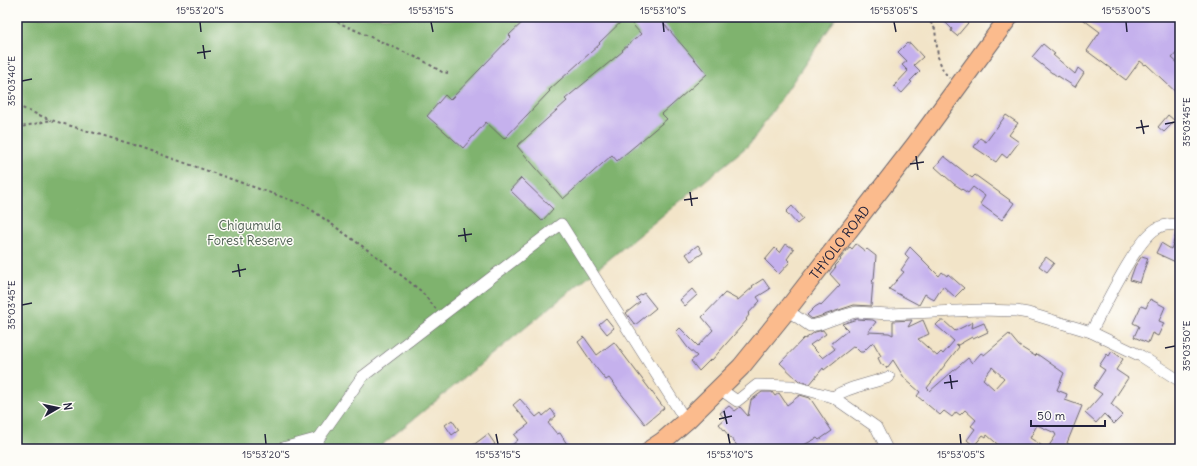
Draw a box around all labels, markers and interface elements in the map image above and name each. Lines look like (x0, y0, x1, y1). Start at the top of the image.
text: 15°53'20"S (176, 4, 224, 17)
text: 15°53'15"S (408, 4, 454, 17)
text: 15°53'10"S (640, 4, 686, 17)
text: 15°53'05"S (870, 4, 918, 17)
text: 15°53'00"S (1102, 4, 1151, 17)
text: 35°03'40"E (5, 56, 18, 106)
text: 35°03'45"E (1180, 97, 1193, 147)
street label: THYOLO ROAD (806, 202, 874, 283)
park label: Chigumula Forest Reserve (207, 217, 293, 249)
text: 35°03'45"E (5, 280, 18, 330)
text: 35°03'50"E (1180, 321, 1193, 371)
north arrow (38, 388, 78, 428)
text: N (60, 402, 75, 411)
scale bar (1031, 402, 1105, 428)
text: 50 m (1037, 408, 1066, 423)
text: 15°53'20"S (242, 448, 290, 461)
text: 15°53'15"S (475, 448, 521, 461)
text: 15°53'10"S (707, 448, 753, 461)
text: 15°53'05"S (937, 448, 985, 461)

